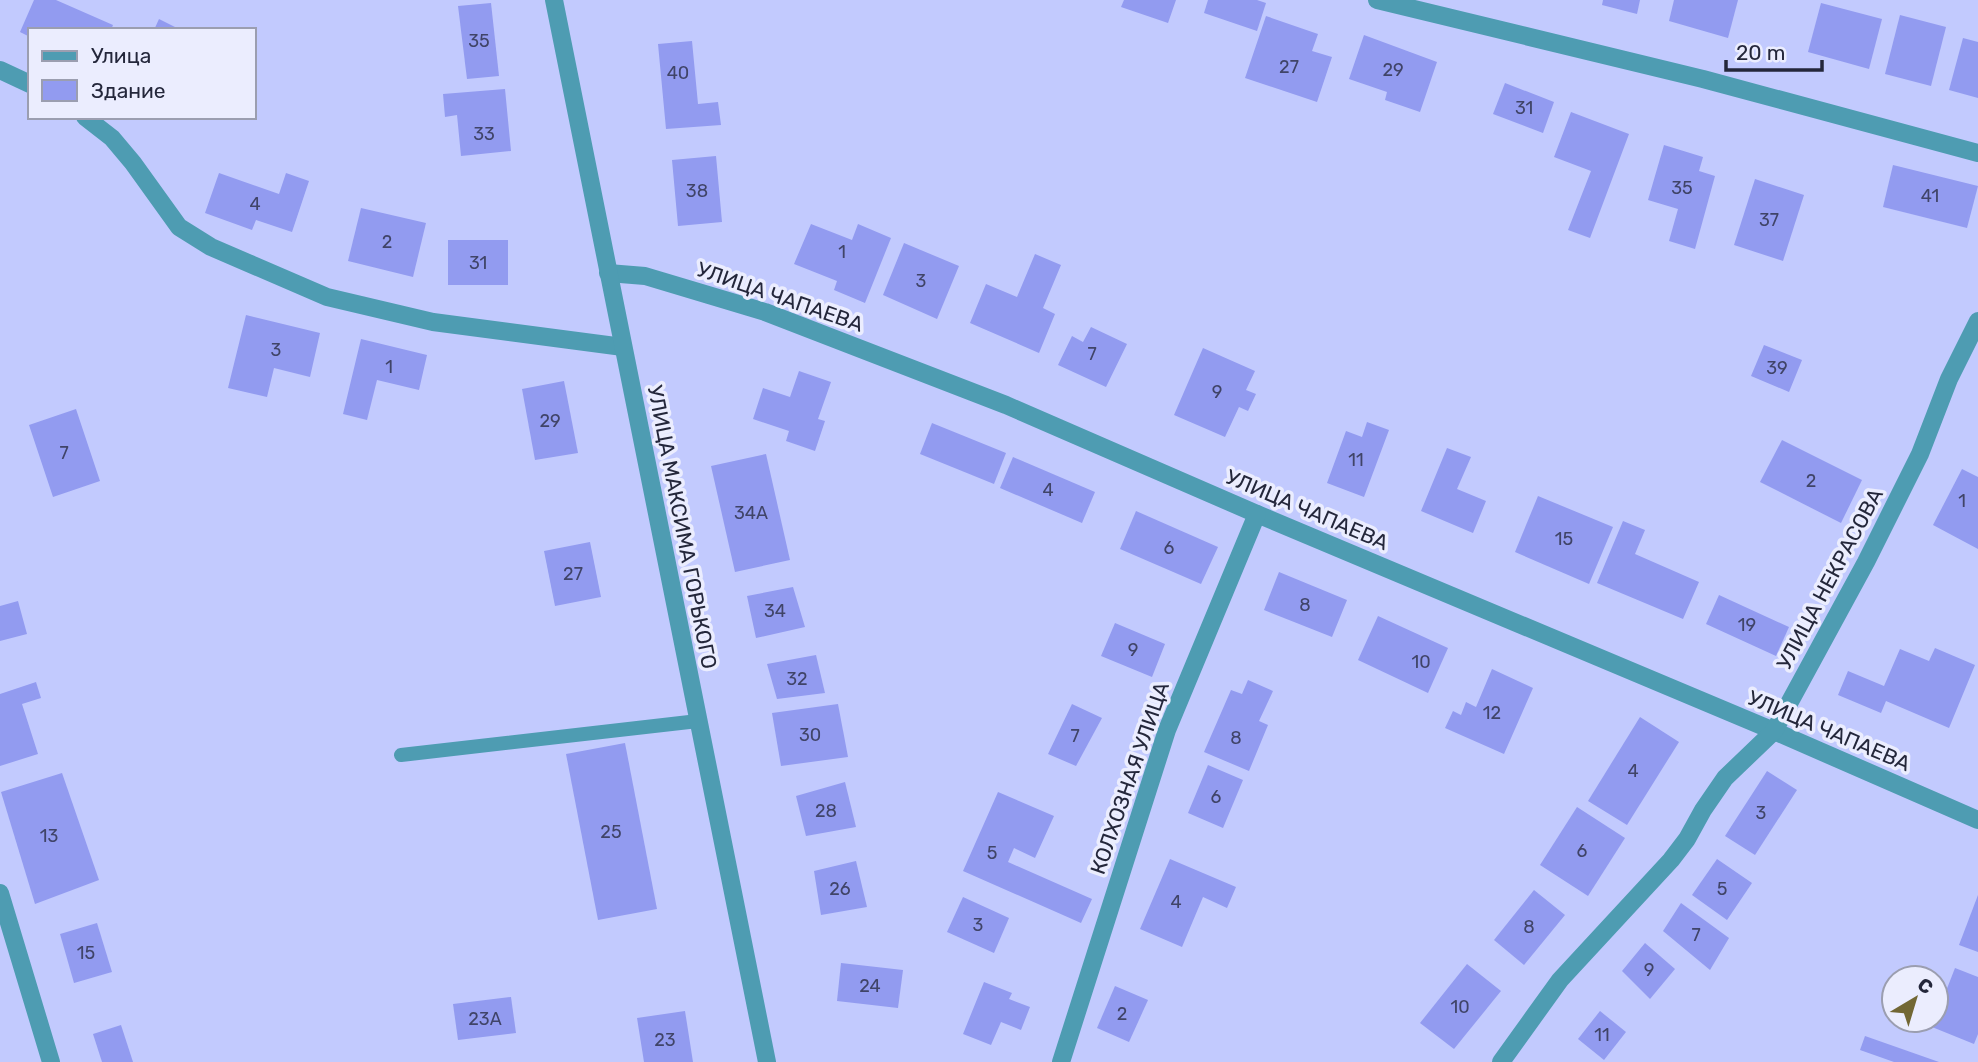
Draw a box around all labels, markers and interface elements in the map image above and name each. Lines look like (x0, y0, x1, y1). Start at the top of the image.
legend (28, 28, 256, 119)
scale bar (1726, 28, 1822, 72)
house number: 35 (468, 30, 490, 52)
text: 20 m (1736, 40, 1785, 65)
text: Улица (91, 43, 151, 68)
house number: 27 (1279, 56, 1299, 78)
house number: 29 (1382, 59, 1404, 81)
house number: 40 (667, 62, 689, 84)
text: Здание (91, 78, 166, 103)
house number: 31 (1515, 97, 1533, 119)
house number: 33 (473, 123, 495, 145)
house number: 35 (1671, 177, 1693, 199)
house number: 38 (686, 180, 708, 202)
house number: 41 (1921, 185, 1939, 207)
house number: 4 (249, 193, 261, 215)
house number: 37 (1759, 209, 1779, 231)
house number: 2 (382, 231, 392, 253)
house number: 1 (838, 241, 846, 263)
house number: 31 (469, 252, 487, 274)
street label: УЛИЦА ЧАПАЕВА (694, 256, 867, 337)
house number: 3 (916, 270, 926, 292)
house number: 3 (271, 339, 281, 361)
house number: 7 (1087, 343, 1097, 365)
house number: 1 (385, 356, 393, 378)
house number: 39 (1766, 357, 1788, 379)
house number: 9 (1212, 381, 1222, 403)
street label: УЛИЦА МАКСИМА ГОРЬКОГО (643, 383, 722, 671)
house number: 29 (539, 410, 561, 432)
house number: 7 (59, 442, 69, 464)
house number: 11 (1348, 449, 1364, 471)
street label: УЛИЦА ЧАПАЕВА (1222, 464, 1392, 555)
house number: 2 (1806, 470, 1816, 492)
house number: 4 (1042, 479, 1054, 501)
street label: УЛИЦА НЕКРАСОВА (1771, 484, 1888, 674)
house number: 1 (1958, 490, 1966, 512)
house number: 34А (734, 502, 768, 524)
house number: 15 (1555, 528, 1573, 550)
house number: 6 (1164, 537, 1175, 559)
house number: 27 (563, 563, 583, 585)
house number: 8 (1299, 594, 1311, 616)
house number: 34 (764, 600, 786, 622)
house number: 19 (1738, 614, 1756, 636)
house number: 9 (1128, 639, 1138, 661)
house number: 10 (1411, 651, 1431, 673)
house number: 32 (786, 668, 808, 690)
street label: КОЛХОЗНАЯ УЛИЦА (1085, 678, 1174, 877)
street label: УЛИЦА ЧАПАЕВА (1744, 685, 1914, 776)
house number: 12 (1483, 702, 1501, 724)
house number: 30 (799, 724, 821, 746)
house number: 7 (1070, 725, 1080, 747)
house number: 8 (1230, 727, 1242, 749)
house number: 4 (1627, 760, 1639, 782)
house number: 6 (1211, 786, 1222, 808)
house number: 28 (815, 800, 837, 822)
house number: 3 (1756, 802, 1766, 824)
house number: 25 (600, 821, 622, 843)
house number: 13 (40, 825, 58, 847)
house number: 6 (1577, 840, 1588, 862)
house number: 5 (987, 842, 997, 864)
house number: 26 (829, 878, 851, 900)
house number: 5 (1717, 878, 1727, 900)
house number: 4 (1170, 891, 1182, 913)
house number: 3 (973, 914, 983, 936)
house number: 8 (1523, 916, 1535, 938)
house number: 7 (1691, 924, 1701, 946)
house number: 15 (77, 942, 95, 964)
house number: 9 (1644, 959, 1654, 981)
north arrow (1880, 964, 1950, 1034)
text: С (1913, 973, 1937, 999)
house number: 24 (859, 975, 881, 997)
house number: 10 (1450, 996, 1470, 1018)
house number: 2 (1117, 1003, 1127, 1025)
house number: 23А (468, 1008, 502, 1030)
house number: 11 (1594, 1024, 1610, 1046)
house number: 23 (654, 1029, 676, 1051)

